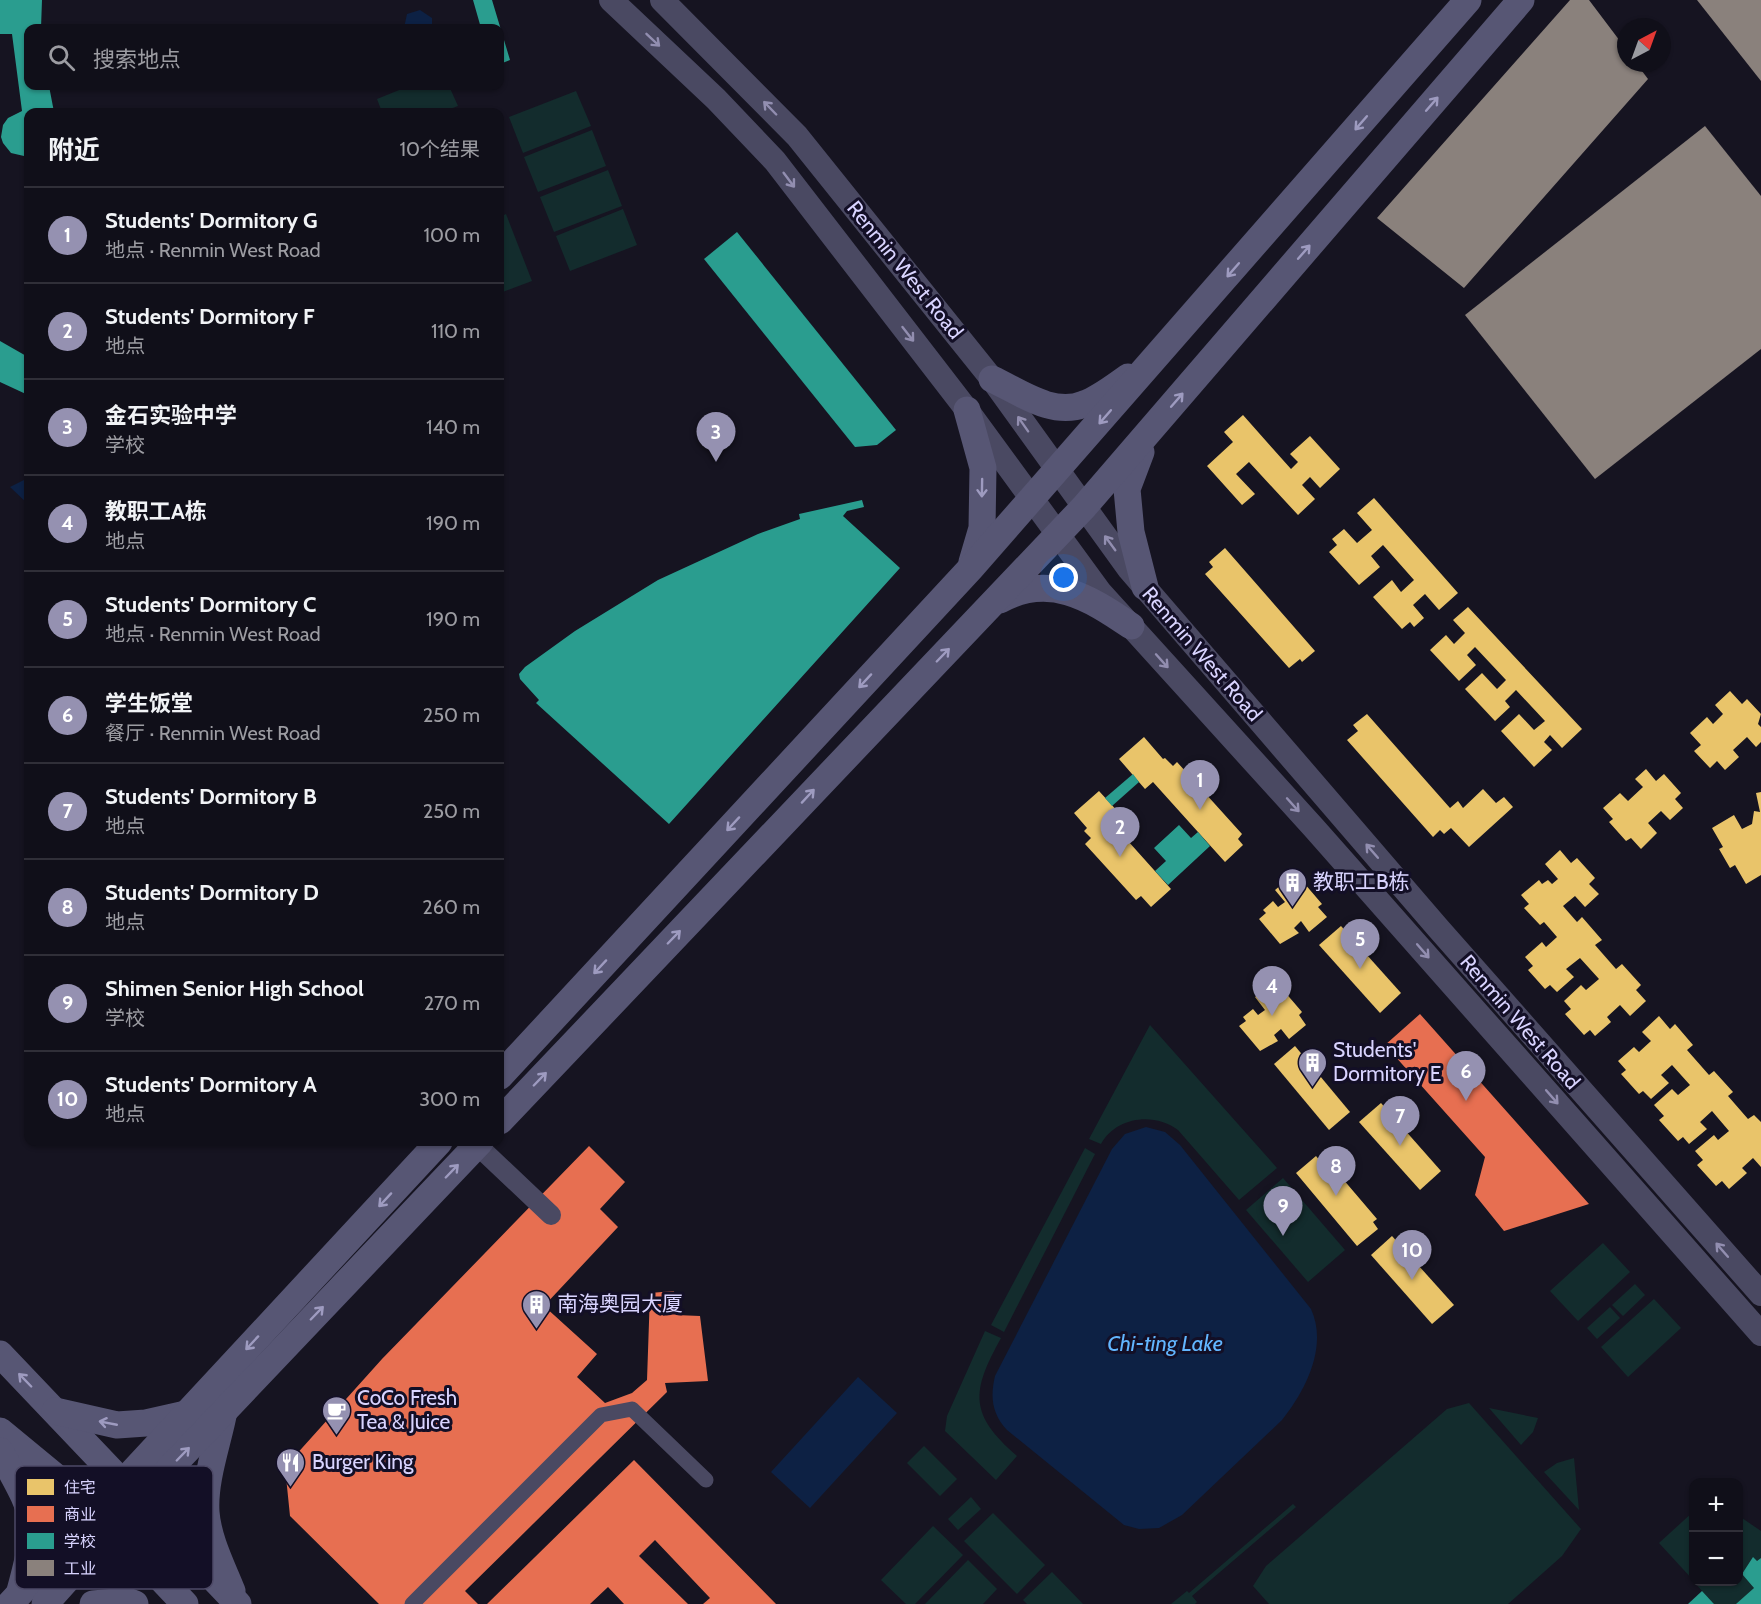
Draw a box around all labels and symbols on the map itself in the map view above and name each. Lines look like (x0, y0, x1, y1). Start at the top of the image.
north arrow (1617, 18, 1671, 72)
one-way arrow (646, 33, 661, 47)
one-way arrow (1425, 96, 1438, 112)
one-way arrow (763, 101, 778, 116)
one-way arrow (1354, 115, 1368, 130)
one-way arrow (783, 171, 796, 187)
street label: Renmin West Road (842, 196, 969, 344)
one-way arrow (1298, 244, 1311, 260)
one-way arrow (1226, 262, 1240, 277)
one-way arrow (902, 326, 915, 342)
one-way arrow (1170, 393, 1184, 408)
one-way arrow (1098, 410, 1112, 425)
pin: 3 (696, 412, 736, 462)
one-way arrow (1017, 417, 1029, 433)
one-way arrow (977, 477, 988, 497)
one-way arrow (1103, 535, 1116, 551)
your location (1049, 563, 1078, 592)
street label: Renmin West Road (1137, 581, 1268, 726)
one-way arrow (936, 647, 951, 662)
one-way arrow (1155, 653, 1169, 668)
one-way arrow (858, 674, 873, 689)
pin: 1 (1180, 760, 1220, 810)
one-way arrow (801, 788, 816, 803)
one-way arrow (1286, 797, 1300, 812)
pin: 2 (1100, 808, 1140, 857)
one-way arrow (726, 817, 740, 832)
one-way arrow (1365, 844, 1379, 859)
building icon: 教职工B栋 (1276, 866, 1308, 908)
place label: 教职工B栋 (1313, 869, 1410, 894)
pin: 5 (1340, 920, 1380, 969)
one-way arrow (667, 930, 681, 945)
one-way arrow (1416, 943, 1429, 959)
street label: Renmin West Road (1455, 949, 1586, 1094)
one-way arrow (593, 960, 607, 975)
pin: 4 (1252, 966, 1292, 1016)
place label: Students' Dormitory E (1333, 1037, 1441, 1086)
building icon: Students' Dormitory E (1296, 1046, 1328, 1088)
pin: 6 (1446, 1052, 1486, 1101)
one-way arrow (533, 1071, 547, 1086)
one-way arrow (1545, 1090, 1559, 1105)
pin: 7 (1380, 1096, 1420, 1146)
pin: 8 (1316, 1146, 1356, 1196)
one-way arrow (444, 1164, 459, 1179)
pin: 9 (1264, 1186, 1302, 1236)
one-way arrow (378, 1192, 392, 1207)
pin: 10 (1392, 1230, 1432, 1280)
one-way arrow (1715, 1243, 1729, 1258)
building icon: 南海奥园大厦 (520, 1288, 552, 1330)
place label: 南海奥园大厦 (557, 1291, 683, 1316)
one-way arrow (310, 1305, 325, 1320)
water label: Chi-ting Lake (1107, 1330, 1223, 1357)
one-way arrow (245, 1335, 259, 1350)
one-way arrow (17, 1372, 32, 1387)
place label: CoCo Fresh Tea & Juice (357, 1385, 457, 1434)
cafe icon: CoCo Fresh Tea & Juice (320, 1394, 352, 1436)
one-way arrow (99, 1417, 119, 1428)
one-way arrow (176, 1446, 190, 1461)
restaurant icon: Burger King (275, 1446, 307, 1488)
place label: Burger King (312, 1449, 414, 1474)
legend (15, 1466, 213, 1589)
text: 住宅 (64, 1478, 96, 1497)
text: 商业 (64, 1505, 96, 1524)
text: 学校 (64, 1532, 96, 1551)
text: 工业 (64, 1559, 96, 1578)

